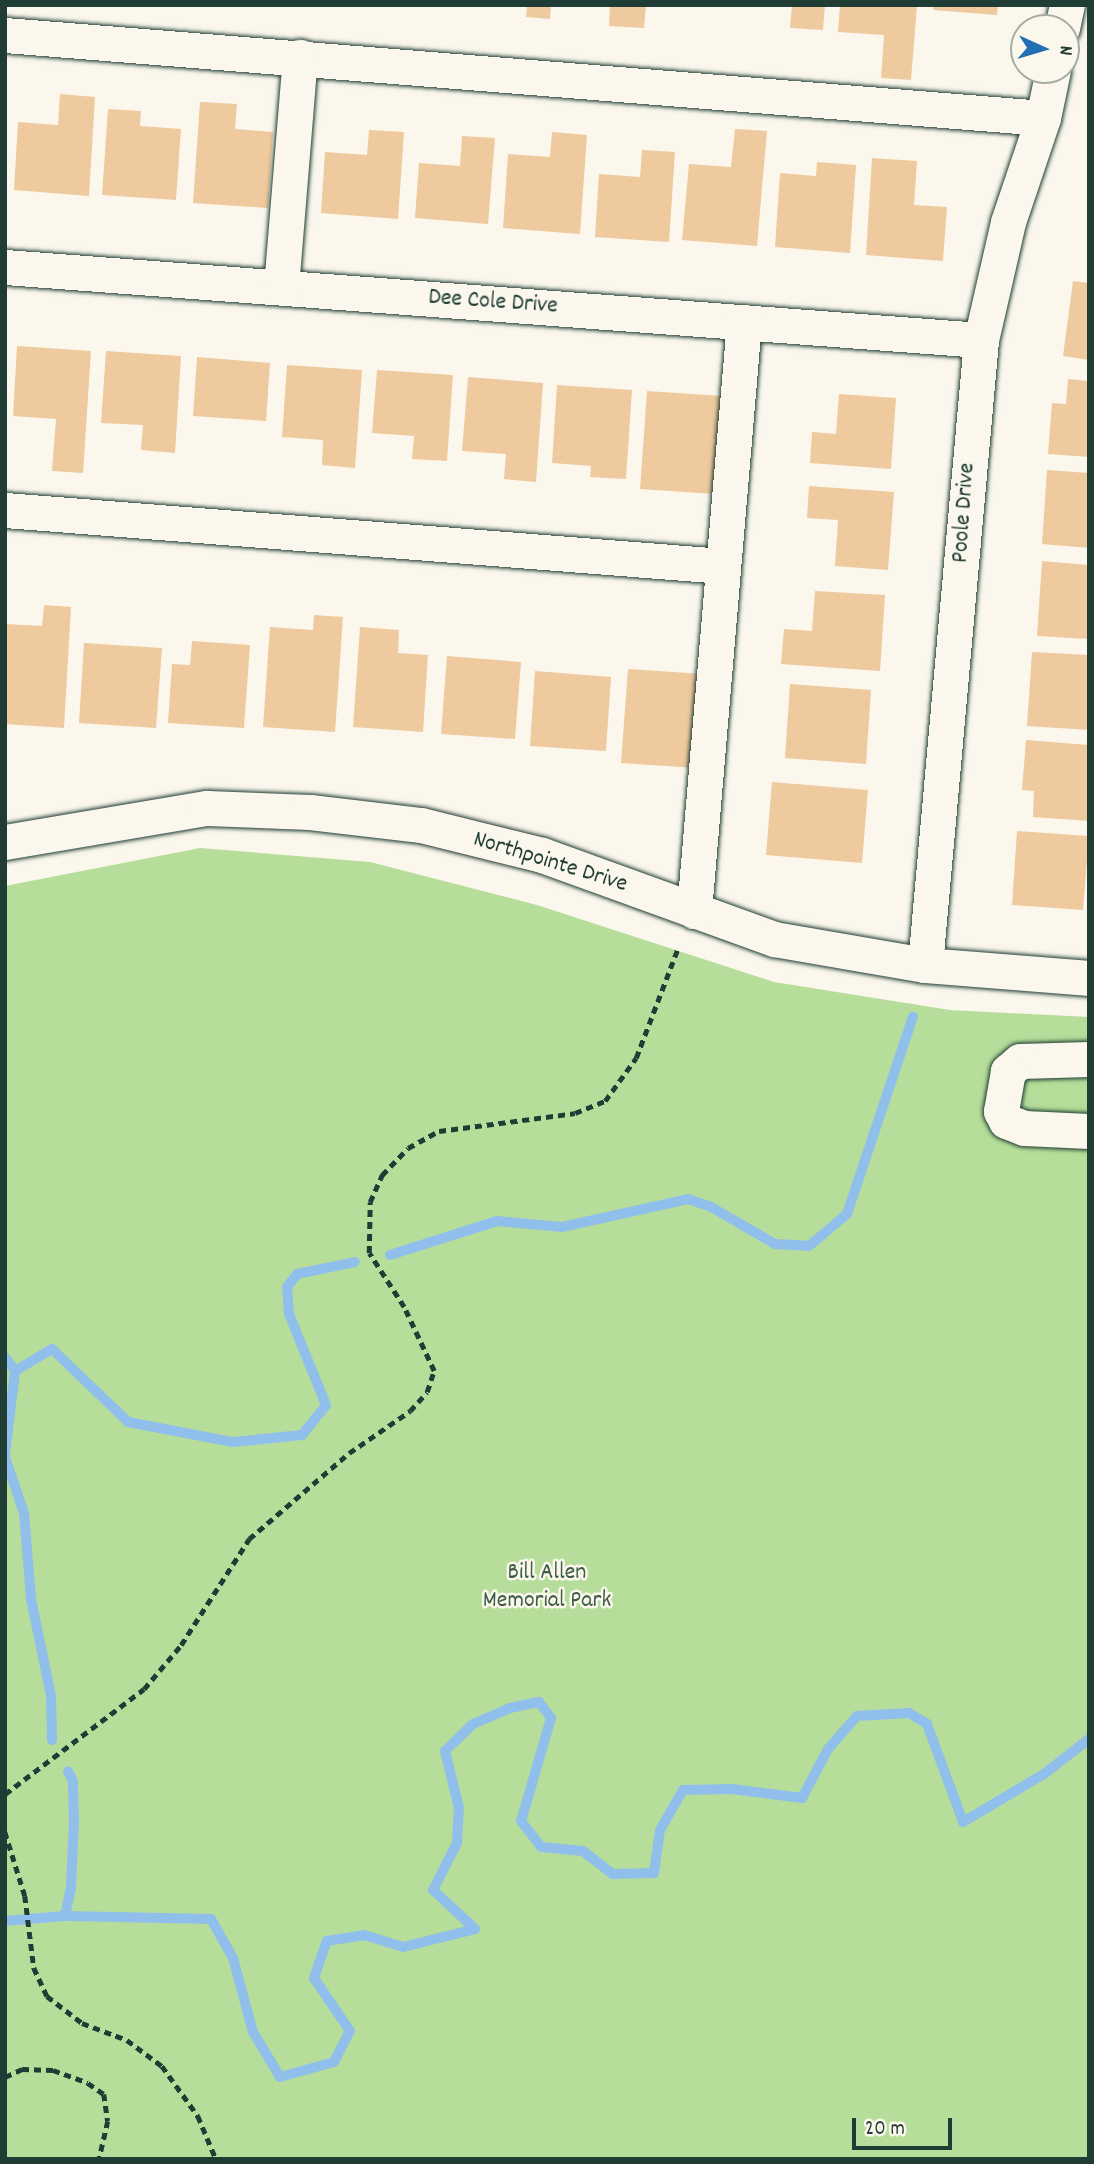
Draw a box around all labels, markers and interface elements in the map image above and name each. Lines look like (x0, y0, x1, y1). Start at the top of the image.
north arrow (1010, 14, 1080, 84)
text: N (1051, 45, 1078, 56)
street label: Dee Cole Drive (427, 284, 559, 322)
street label: Poole Drive (947, 462, 983, 564)
street label: Northpointe Drive (469, 826, 631, 900)
park label: Bill Allen Memorial Park (483, 1560, 611, 1616)
scale bar (856, 2104, 956, 2148)
text: 20 m (865, 2115, 905, 2145)

